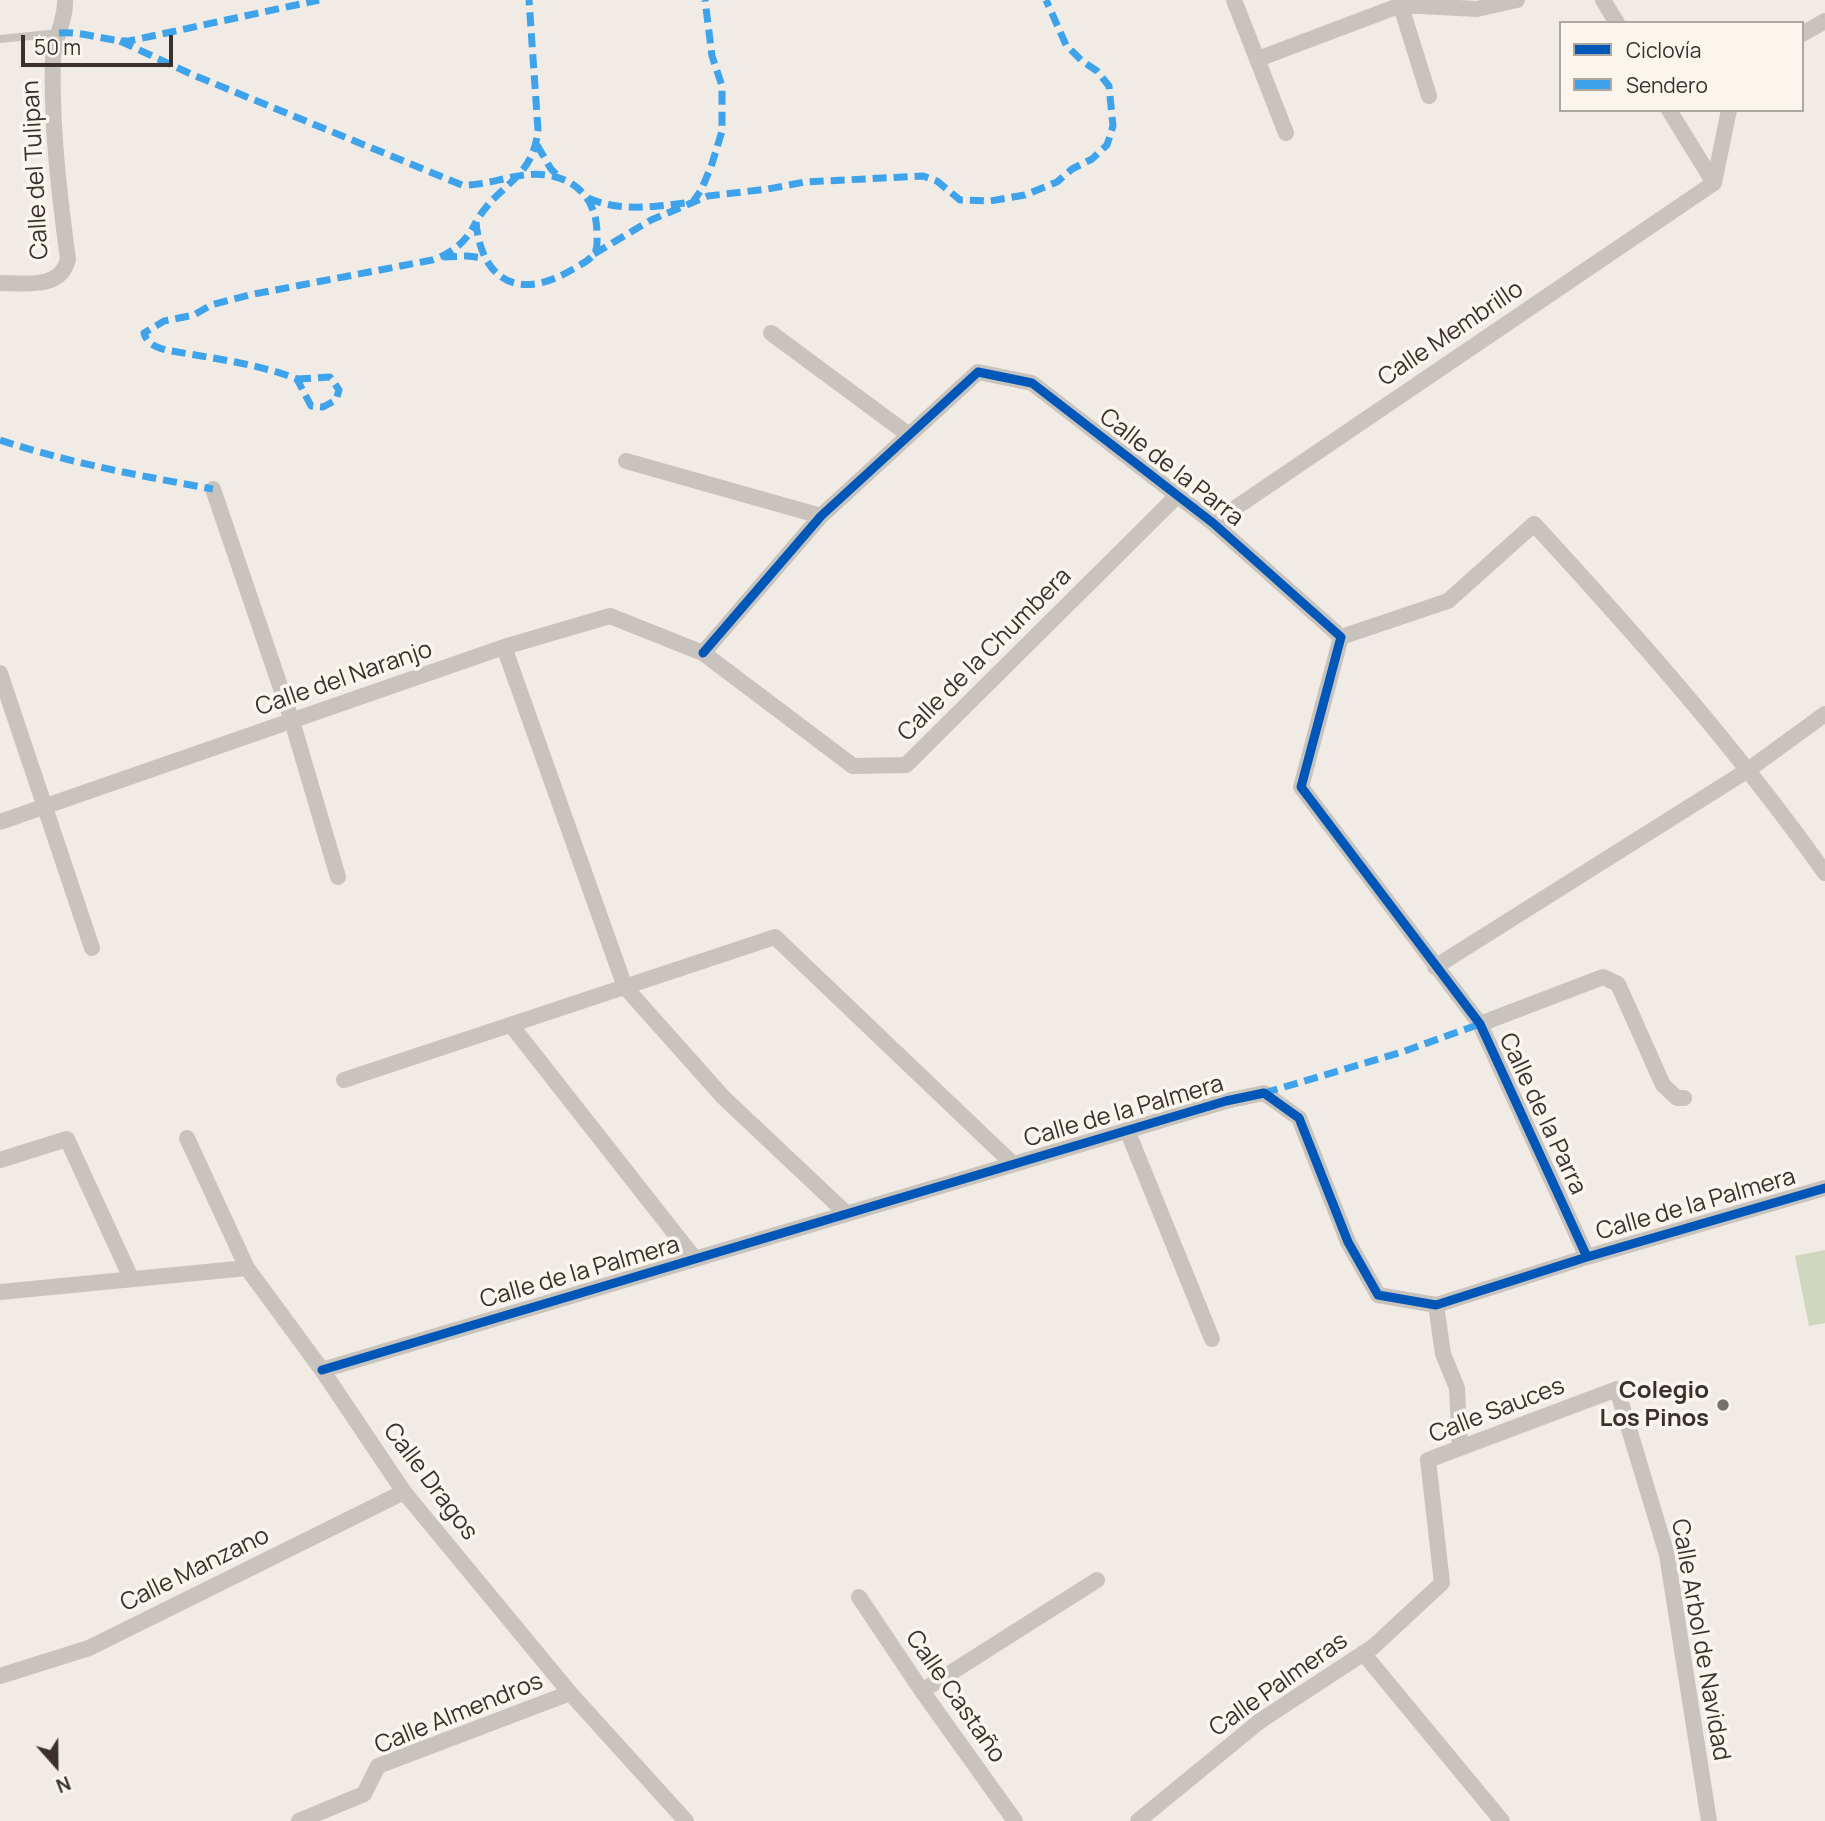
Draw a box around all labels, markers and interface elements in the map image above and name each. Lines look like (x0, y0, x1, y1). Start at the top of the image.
scale bar (24, 21, 177, 65)
legend (1559, 21, 1804, 112)
text: 50 m (34, 33, 81, 61)
text: Ciclovía (1626, 36, 1701, 64)
text: Sendero (1626, 71, 1708, 99)
street label: Calle del Tulipan (17, 80, 55, 260)
street label: Calle Membrillo (1373, 275, 1529, 393)
street label: Calle de la Parra (1093, 403, 1249, 533)
street label: Calle de la Chumbera (892, 562, 1078, 748)
street label: Calle del Naranjo (252, 635, 436, 723)
street label: Calle de la Parra (1492, 1029, 1592, 1199)
street label: Calle de la Palmera (1021, 1070, 1227, 1154)
street label: Calle de la Palmera (1593, 1163, 1799, 1247)
street label: Calle de la Palmera (477, 1231, 683, 1315)
street label: Calle Sauces (1425, 1372, 1569, 1450)
place label: Colegio Los Pinos (1599, 1377, 1709, 1433)
marker: Colegio Los Pinos (1715, 1397, 1731, 1413)
street label: Calle Dragos (377, 1418, 483, 1546)
street label: Calle Arbol de Navidad (1665, 1517, 1735, 1763)
street label: Calle Manzano (116, 1522, 274, 1618)
street label: Calle Castaño (899, 1625, 1011, 1769)
street label: Calle Palmeras (1204, 1627, 1354, 1743)
street label: Calle Almendros (371, 1667, 547, 1761)
north arrow (21, 1730, 91, 1800)
text: N (52, 1770, 75, 1799)

